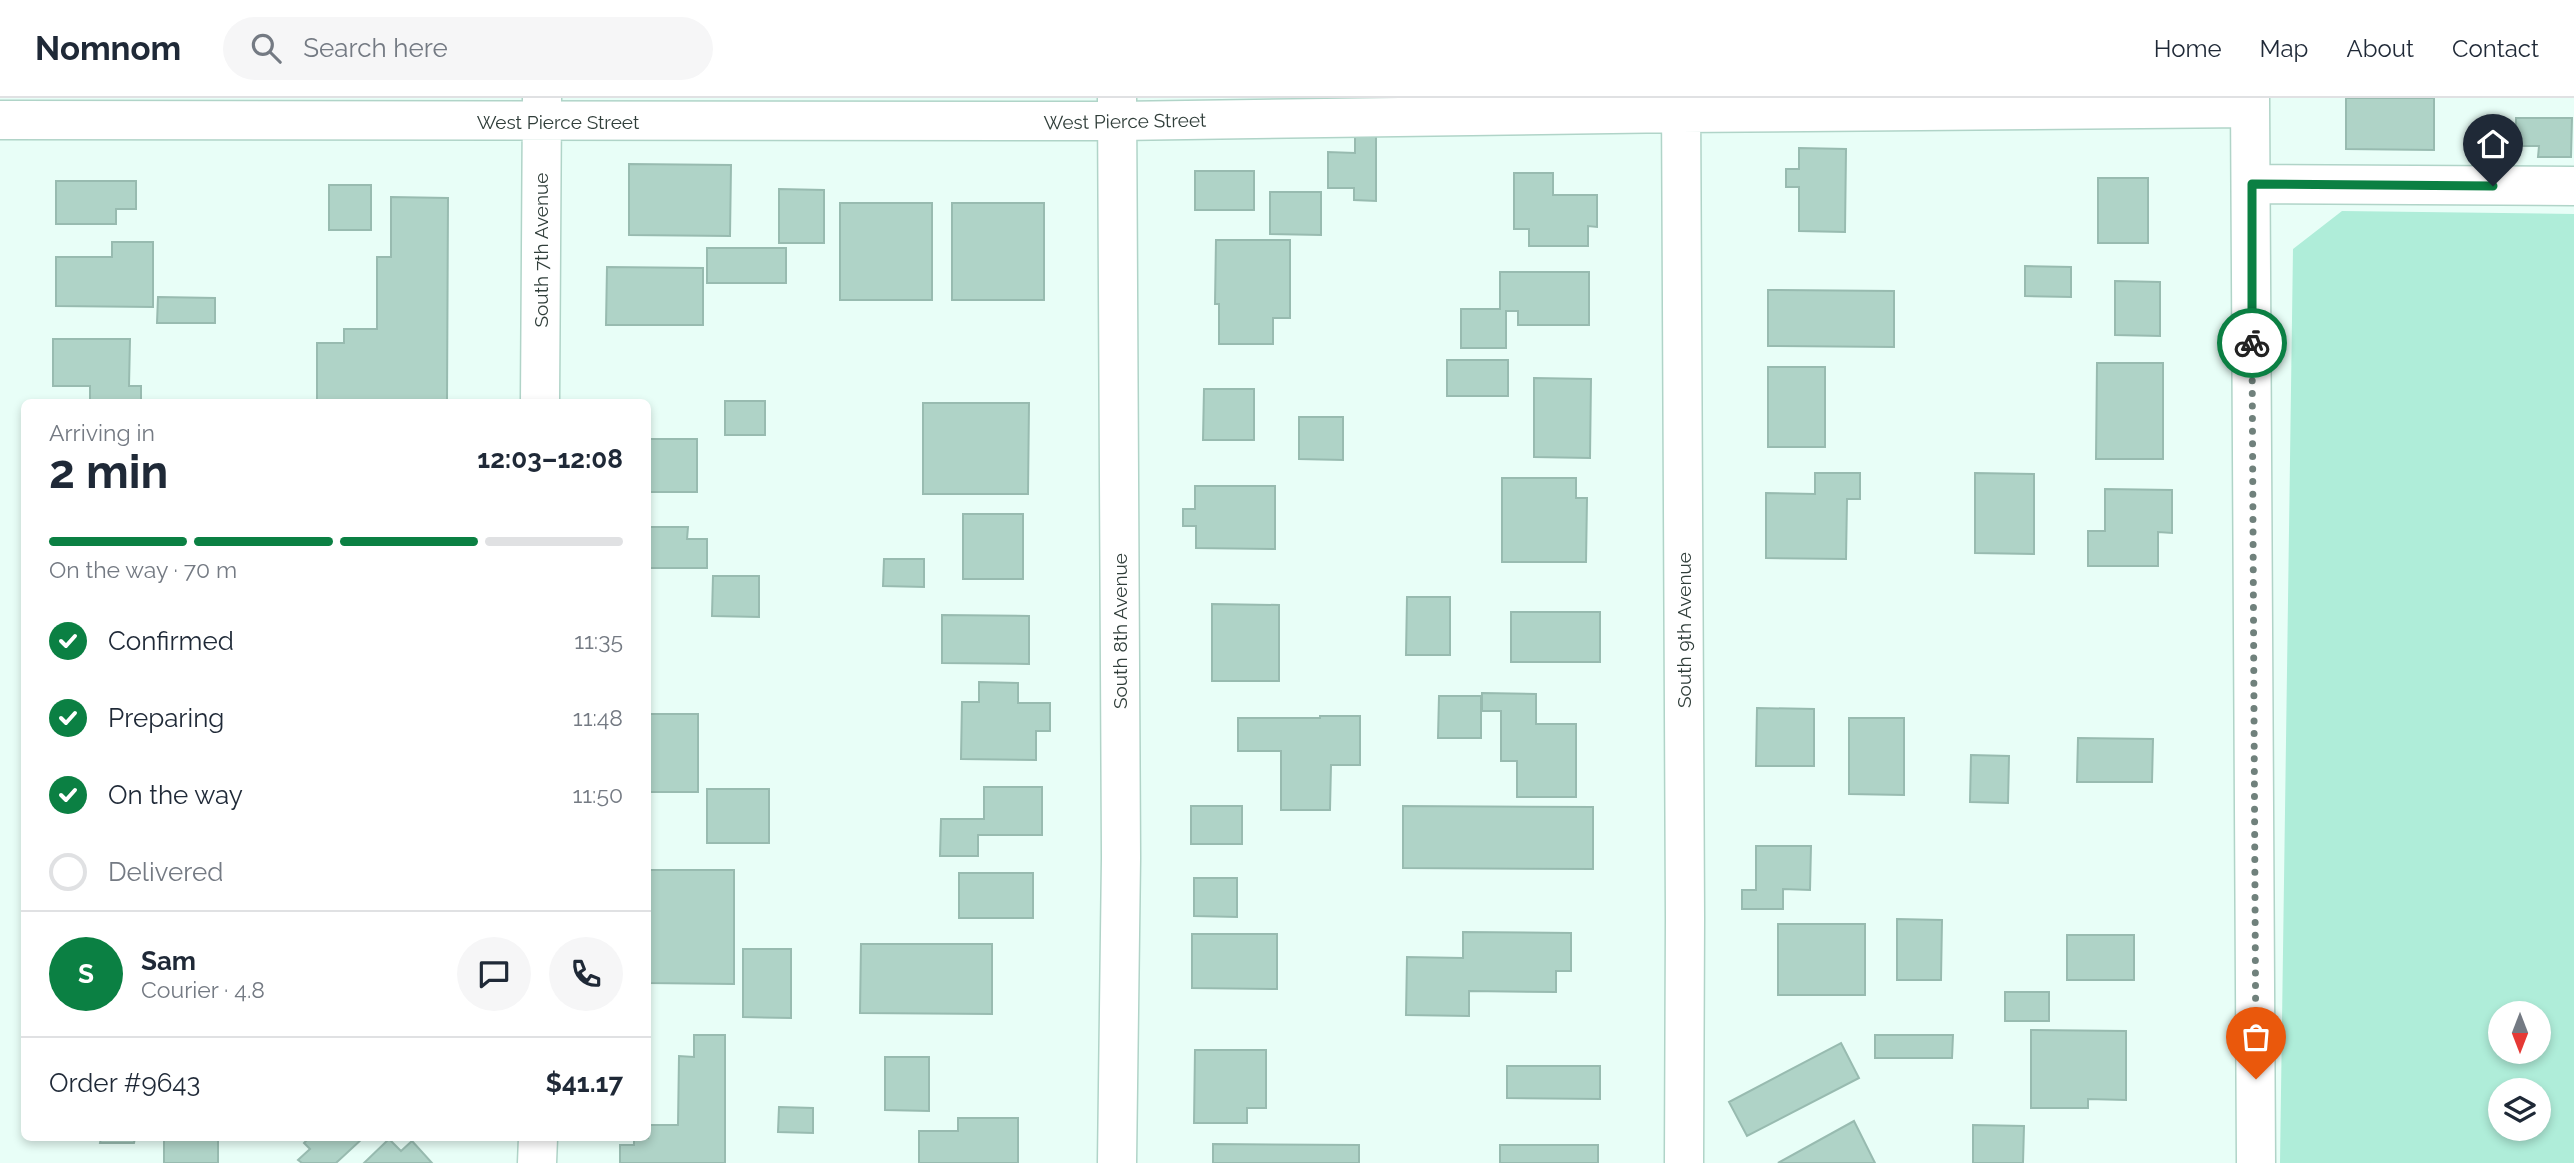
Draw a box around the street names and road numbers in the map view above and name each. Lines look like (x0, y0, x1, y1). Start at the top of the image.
street label: West Pierce Street (1044, 109, 1207, 133)
street label: West Pierce Street (477, 111, 640, 133)
street label: South 7th Avenue (530, 173, 552, 327)
street label: South 9th Avenue (1673, 552, 1695, 708)
street label: South 8th Avenue (1109, 553, 1131, 709)

